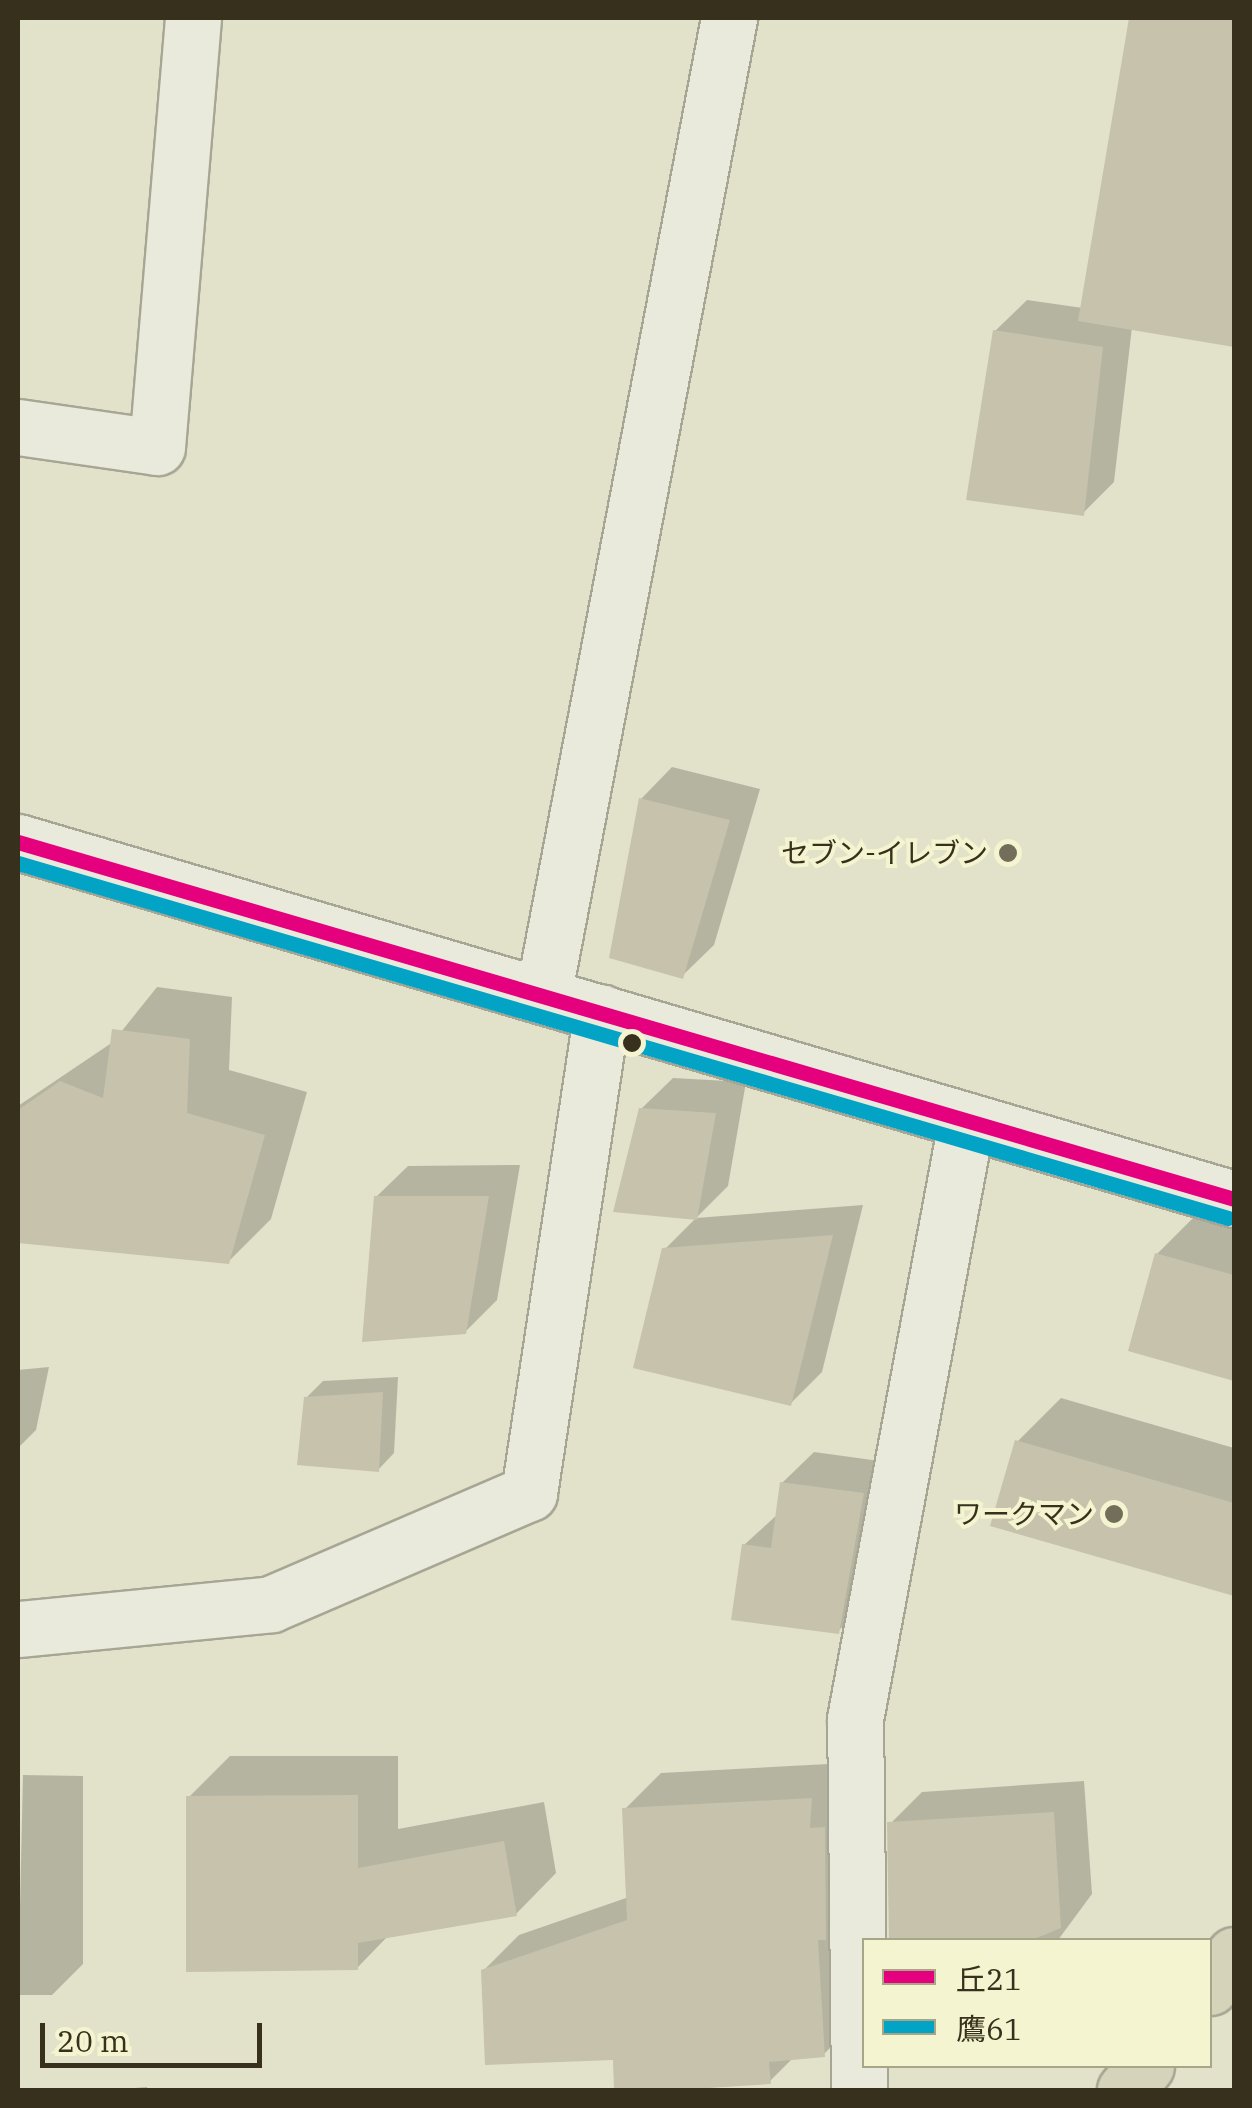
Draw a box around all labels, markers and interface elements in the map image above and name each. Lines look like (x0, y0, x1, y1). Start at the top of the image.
place label: セブン-イレブン (781, 836, 988, 870)
marker: セブン-イレブン (997, 842, 1019, 864)
unlabelled marker (622, 1033, 642, 1053)
place label: ワークマン (954, 1497, 1094, 1531)
marker: ワークマン (1103, 1503, 1125, 1525)
legend (862, 1938, 1212, 2068)
text: 丘21 (956, 1959, 1022, 1998)
scale bar (45, 2003, 268, 2065)
text: 鷹61 (956, 2009, 1022, 2048)
text: 20 m (57, 2021, 129, 2060)

